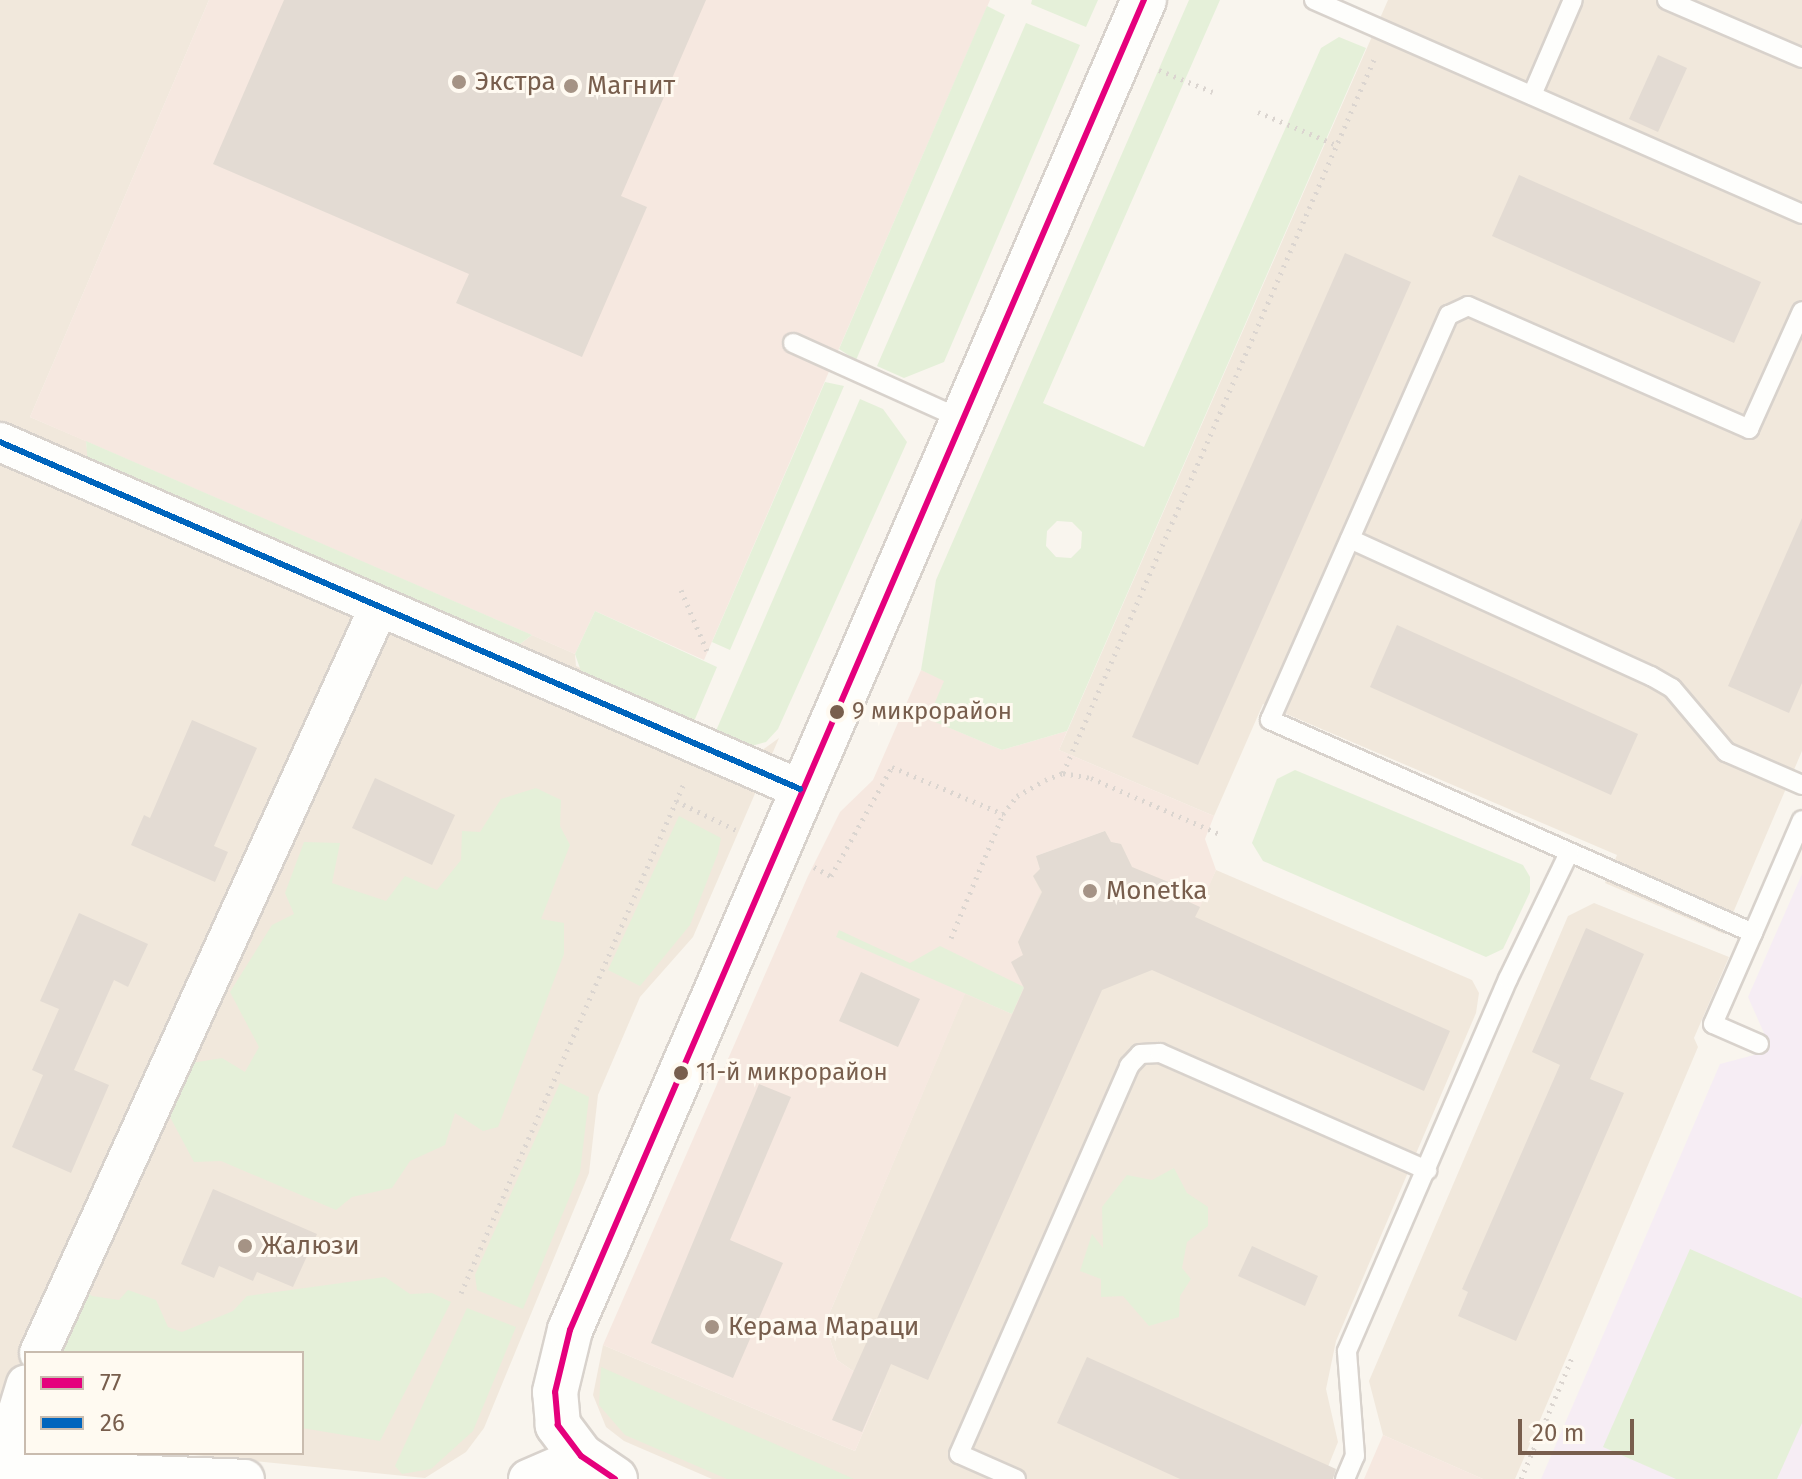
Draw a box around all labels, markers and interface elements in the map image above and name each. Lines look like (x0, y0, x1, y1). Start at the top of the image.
place label: Экстра (475, 66, 556, 98)
place label: Магнит (587, 70, 675, 102)
marker: Экстра (450, 73, 468, 91)
marker: Магнит (562, 77, 580, 95)
place label: 9 микрорайон (852, 698, 1012, 726)
marker: 9 микрорайон (829, 704, 845, 720)
place label: Monetka (1106, 875, 1207, 907)
marker: Monetka (1081, 882, 1099, 900)
place label: 11-й микрорайон (696, 1059, 888, 1087)
marker: 11-й микрорайон (673, 1065, 689, 1081)
place label: Жалюзи (261, 1230, 360, 1262)
marker: Жалюзи (236, 1237, 254, 1255)
place label: Керама Мараци (728, 1311, 919, 1343)
marker: Керама Мараци (703, 1318, 721, 1336)
legend (24, 1351, 304, 1455)
text: 77 (100, 1369, 121, 1397)
scale bar (1522, 1403, 1638, 1453)
text: 26 (100, 1409, 125, 1437)
text: 20 m (1532, 1419, 1584, 1447)

